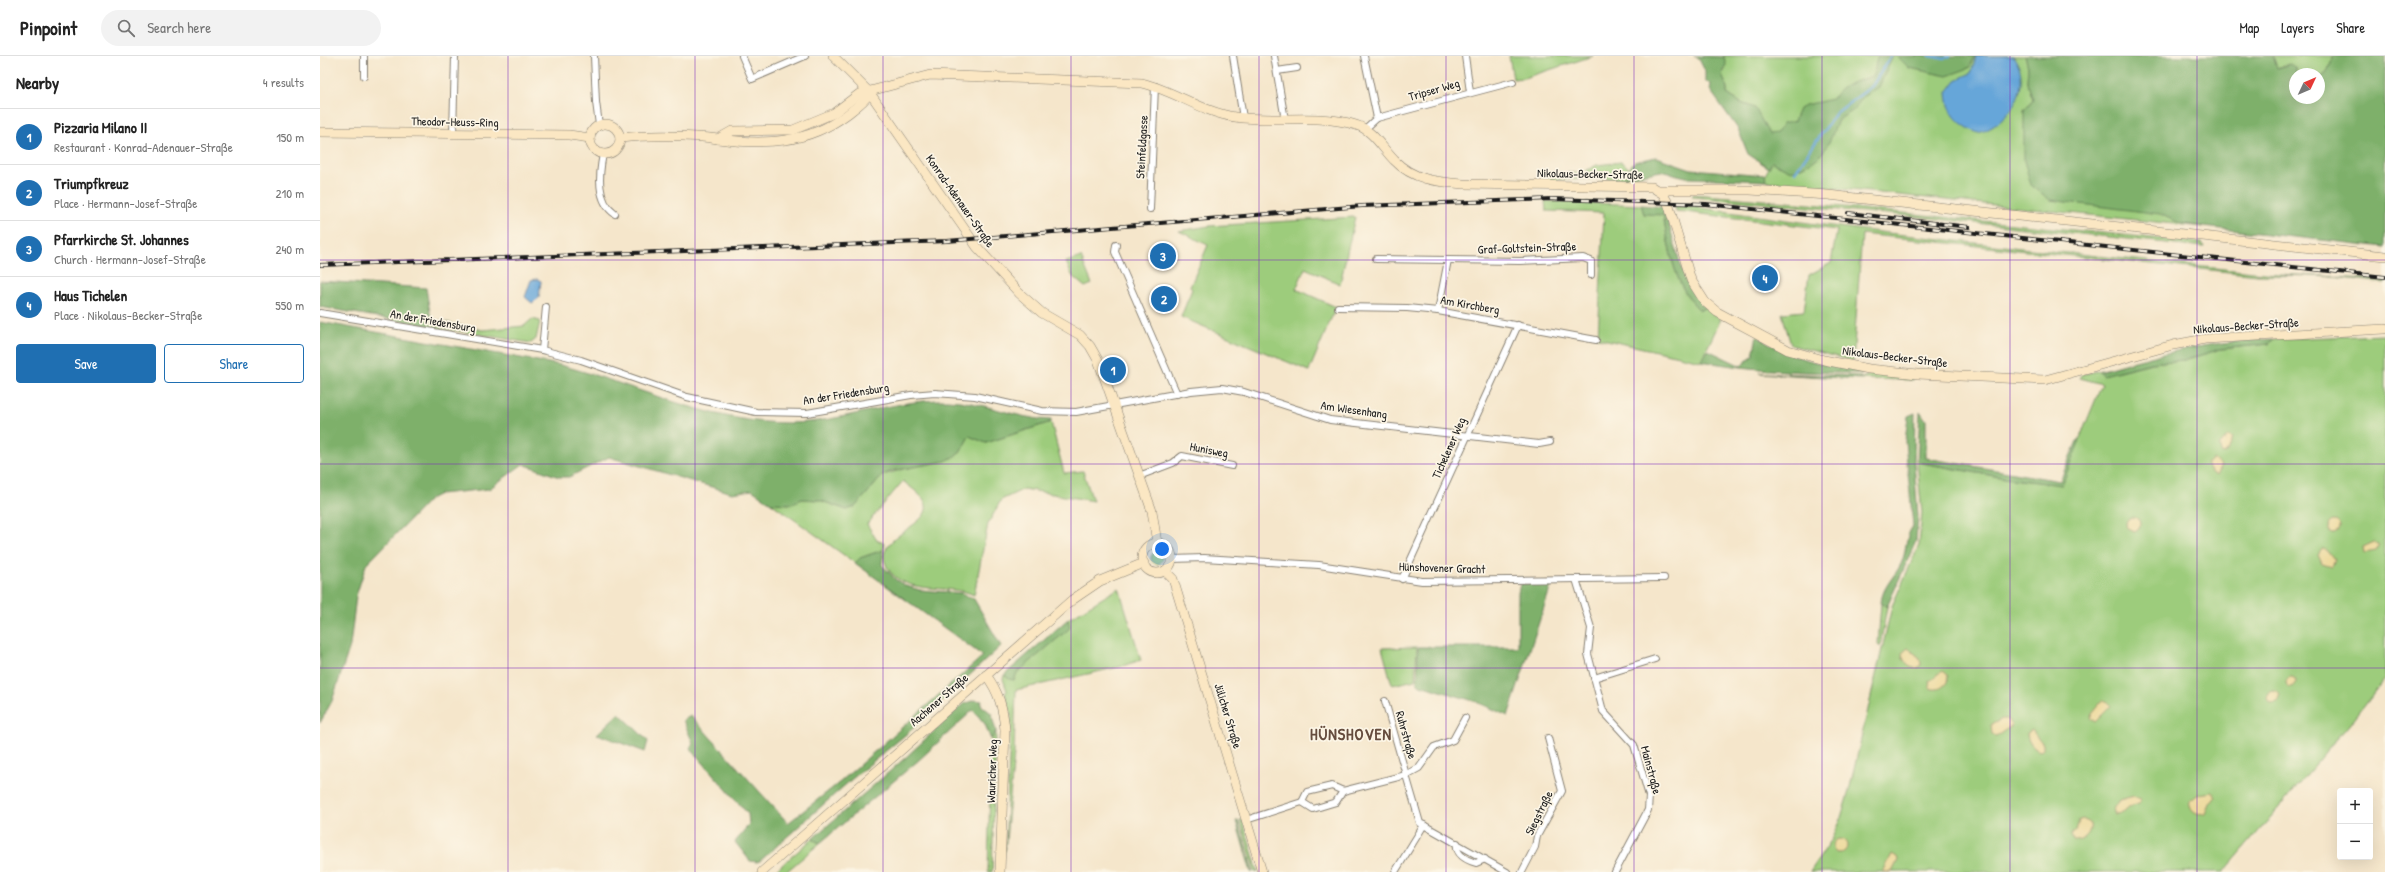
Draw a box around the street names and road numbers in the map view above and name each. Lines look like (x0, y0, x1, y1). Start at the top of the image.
street label: Tripser Weg (1406, 74, 1461, 105)
street label: Theodor-Heuss-Ring (411, 112, 499, 131)
street label: Steinfeldgasse (1131, 115, 1152, 179)
street label: Konrad-Adenauer-Straße (922, 151, 999, 251)
street label: Nikolaus-Becker-Straße (1537, 164, 1643, 183)
street label: Graf-Goltstein-Straße (1477, 237, 1577, 258)
street label: Am Kirchberg (1439, 291, 1501, 318)
street label: An der Friedensburg (389, 305, 477, 336)
street label: Nikolaus-Becker-Straße (2193, 313, 2300, 338)
street label: Nikolaus-Becker-Straße (1841, 342, 1949, 371)
street label: An der Friedensburg (802, 378, 890, 409)
street label: Am Wiesenhang (1320, 396, 1388, 423)
street label: Tichelener Weg (1427, 414, 1470, 481)
street label: Hunisweg (1188, 437, 1230, 462)
street label: Hünshovener Gracht (1399, 557, 1486, 578)
street label: Aachener Straße (906, 669, 972, 730)
street label: Jülicher Straße (1211, 681, 1246, 751)
street label: Ruhrstraße (1392, 709, 1421, 761)
street label: Wauricher Weg (982, 739, 1001, 803)
street label: Mainstraße (1637, 744, 1666, 796)
street label: Siegstraße (1520, 788, 1557, 838)

